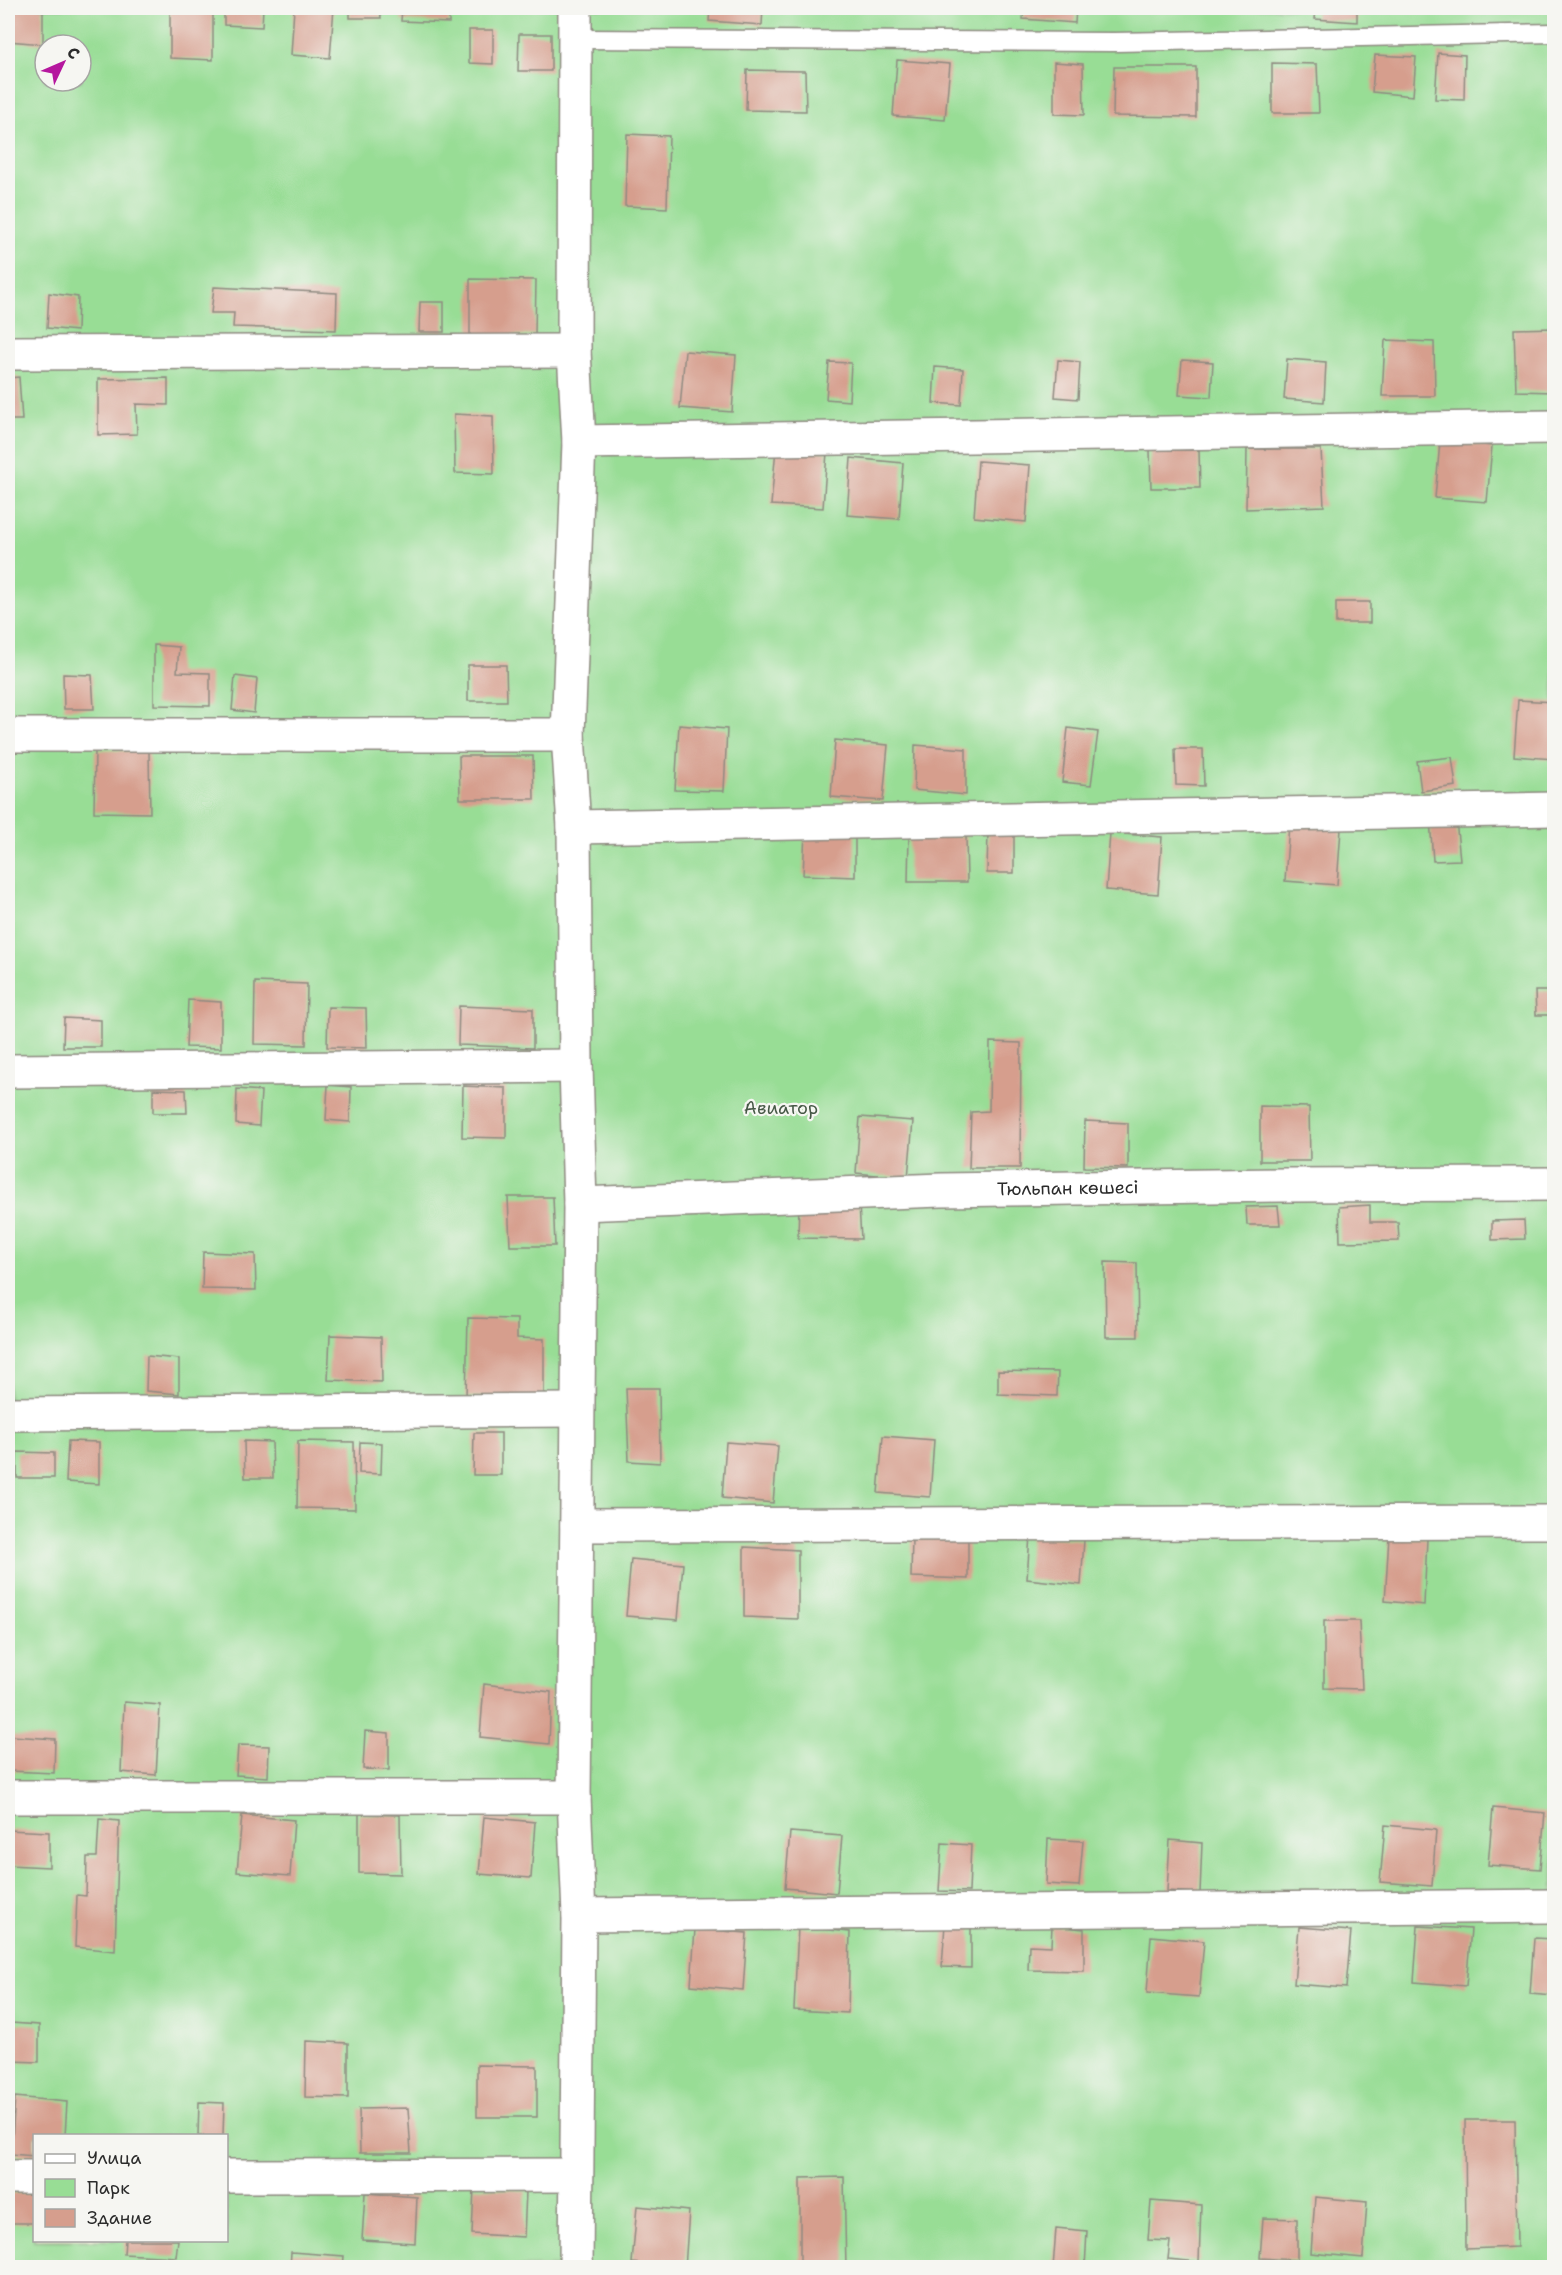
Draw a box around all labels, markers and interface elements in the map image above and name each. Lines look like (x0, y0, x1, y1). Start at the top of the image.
north arrow (33, 33, 93, 93)
text: С (62, 42, 85, 64)
park label: Авиатор (744, 1096, 818, 1120)
street label: Тюльпан көшесі (997, 1175, 1139, 1201)
legend (33, 2134, 228, 2242)
text: Улица (87, 2146, 141, 2170)
text: Парк (87, 2176, 130, 2200)
text: Здание (87, 2206, 152, 2230)

